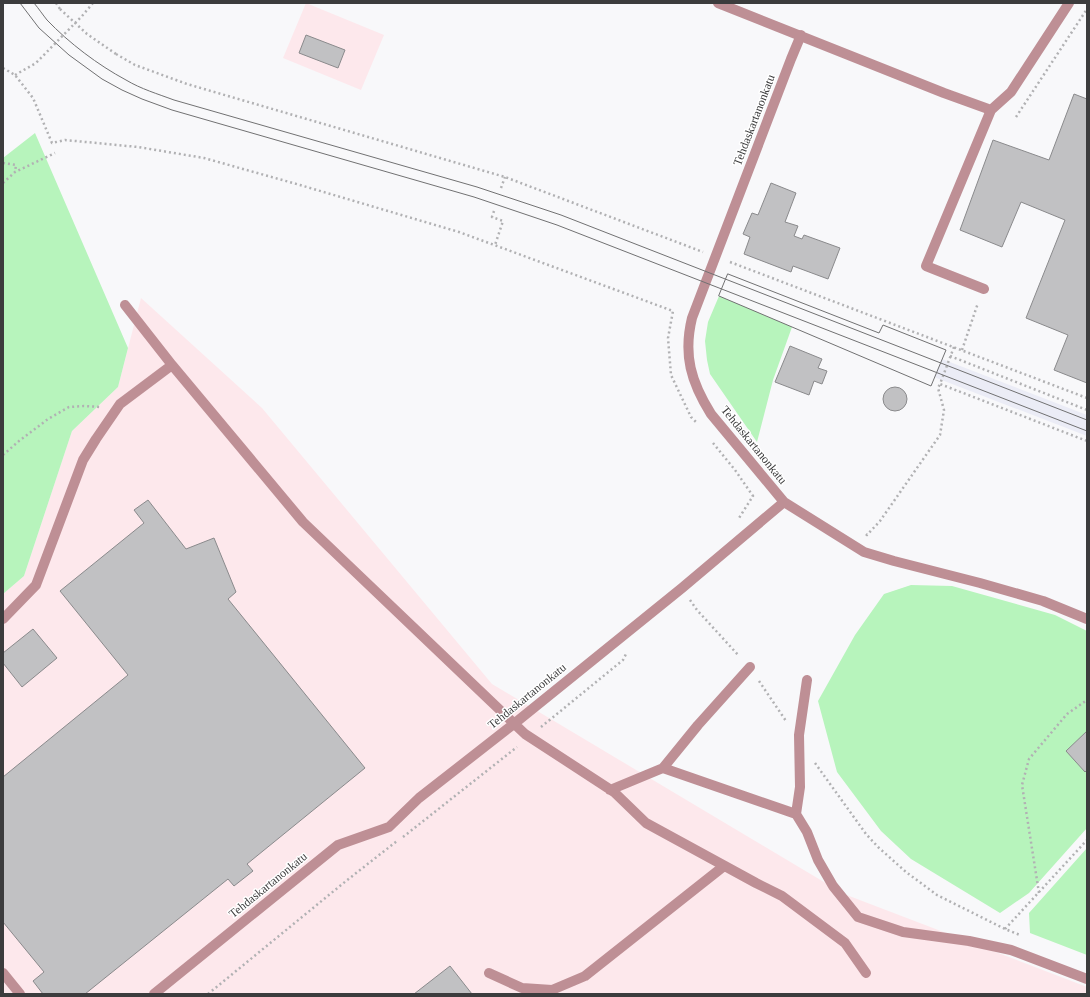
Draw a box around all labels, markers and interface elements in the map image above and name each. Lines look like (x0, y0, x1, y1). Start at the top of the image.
street label: Tehdaskartanonkatu (730, 72, 778, 168)
street label: Tehdaskartanonkatu (718, 403, 790, 487)
street label: Tehdaskartanonkatu (485, 660, 569, 732)
street label: Tehdaskartanonkatu (226, 849, 310, 921)

